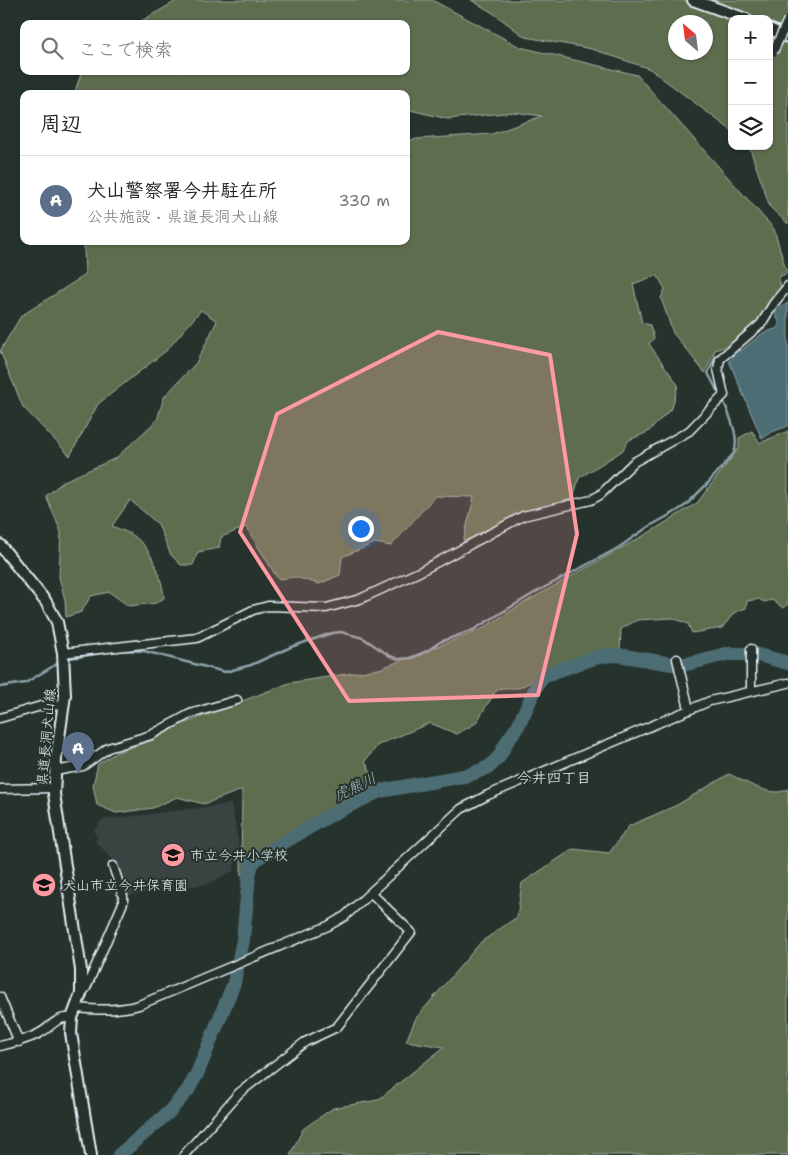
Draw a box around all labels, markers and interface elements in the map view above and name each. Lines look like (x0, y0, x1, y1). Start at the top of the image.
north arrow (668, 15, 713, 60)
map controls (728, 15, 773, 150)
button: + (728, 15, 773, 60)
search box (20, 20, 410, 75)
icon: search (38, 34, 66, 62)
text: ここで検索 (78, 37, 173, 62)
button: − (728, 60, 773, 105)
button: layers (728, 105, 773, 150)
text: 周辺 (40, 110, 82, 138)
text: 犬山警察署今井駐在所 (87, 178, 277, 203)
text: A (50, 190, 62, 211)
text: 330 m (338, 190, 390, 211)
text: 公共施設 · 県道長洞犬山線 (87, 206, 278, 227)
your location (348, 516, 374, 542)
street label: 県道長洞犬山線 (33, 687, 59, 787)
pin: A (62, 732, 94, 773)
water label: 虎熊川 (330, 768, 380, 806)
district label: 今井四丁目 (516, 768, 592, 788)
school or university icon: 市立今井小学校 (160, 842, 186, 868)
place label: 市立今井小学校 (190, 846, 288, 864)
school or university icon: 犬山市立今井保育園 (31, 872, 57, 898)
place label: 犬山市立今井保育園 (62, 876, 188, 894)

